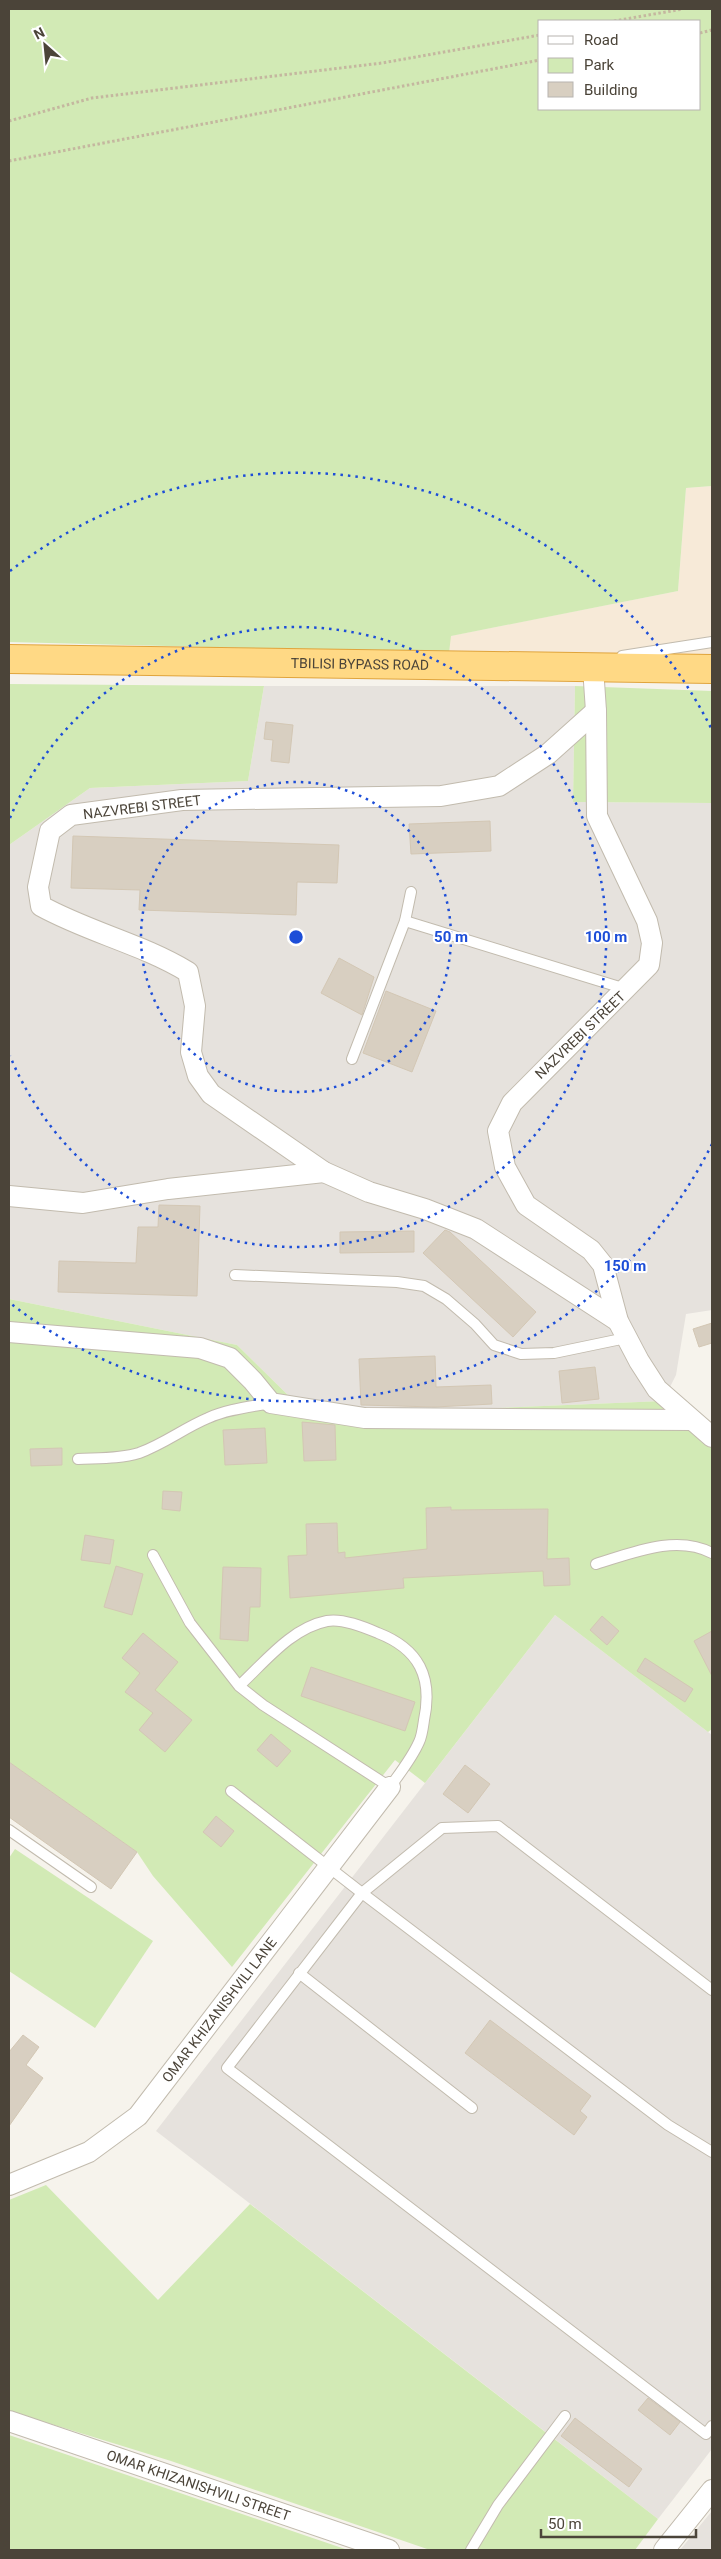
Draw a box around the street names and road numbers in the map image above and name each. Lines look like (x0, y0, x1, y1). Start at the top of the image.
street label: TBILISI BYPASS ROAD (291, 655, 429, 673)
street label: NAZVREBI STREET (82, 792, 203, 822)
street label: NAZVREBI STREET (532, 988, 629, 1082)
street label: OMAR KHIZANISHVILI LANE (159, 1934, 280, 2085)
street label: OMAR KHIZANISHVILI STREET (104, 2447, 293, 2524)

